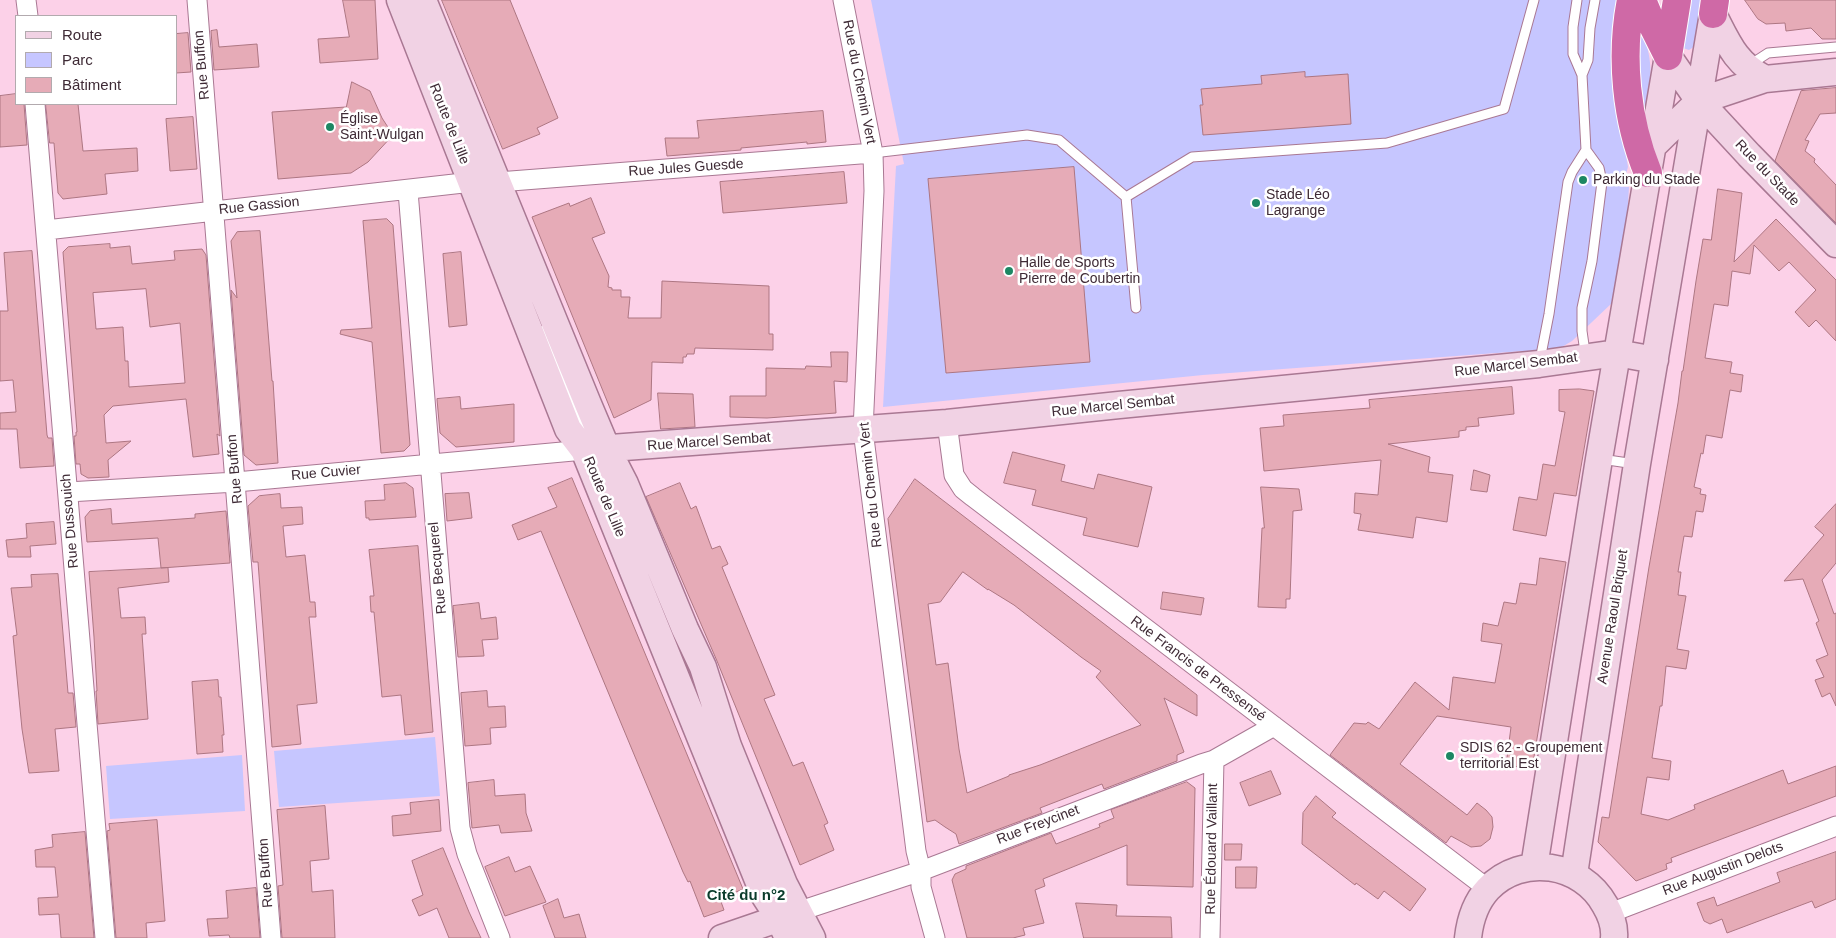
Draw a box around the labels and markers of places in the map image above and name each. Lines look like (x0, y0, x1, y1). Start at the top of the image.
place label: Église Saint-Wulgan (340, 111, 424, 144)
marker: Église Saint-Wulgan (324, 121, 336, 133)
place label: Parking du Stade (1593, 172, 1700, 188)
marker: Parking du Stade (1577, 174, 1589, 186)
place label: Stade Léo Lagrange (1266, 187, 1330, 220)
marker: Stade Léo Lagrange (1250, 197, 1262, 209)
place label: Halle de Sports Pierre de Coubertin (1019, 255, 1140, 288)
marker: Halle de Sports Pierre de Coubertin (1003, 265, 1015, 277)
place label: SDIS 62 - Groupement territorial Est (1460, 740, 1602, 772)
marker: SDIS 62 - Groupement territorial Est (1444, 750, 1456, 762)

